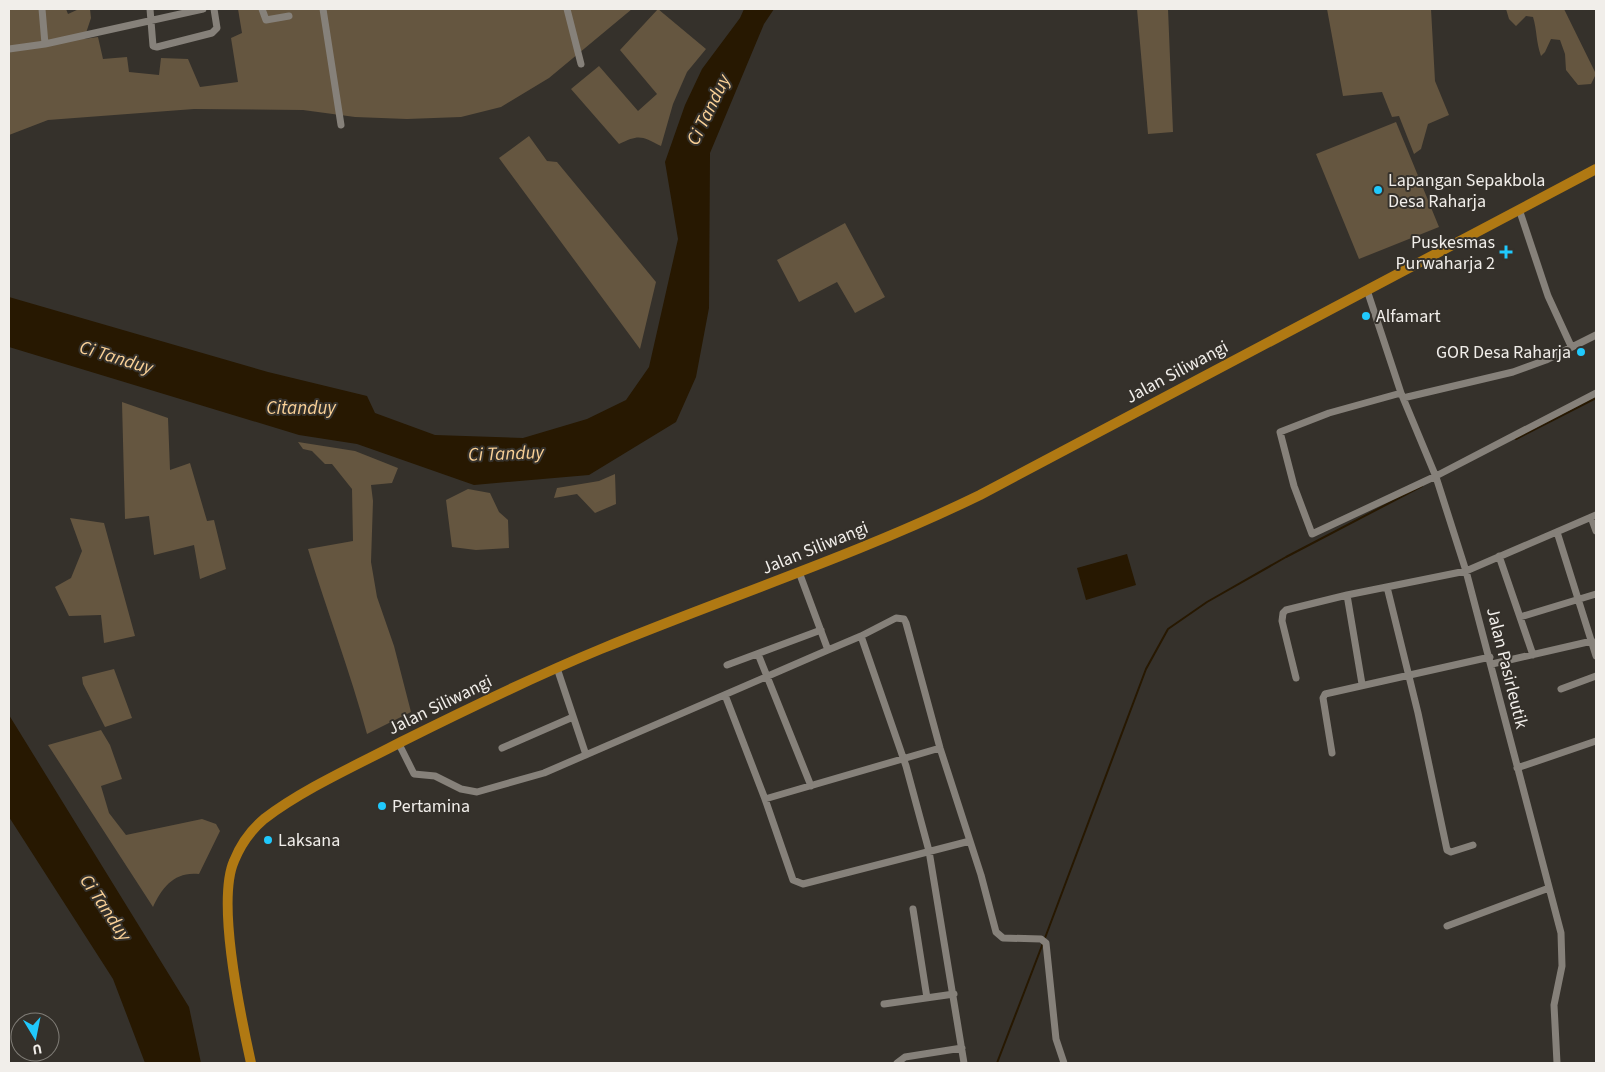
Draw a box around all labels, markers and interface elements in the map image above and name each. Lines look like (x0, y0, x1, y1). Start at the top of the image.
water label: Ci Tanduy (680, 69, 738, 150)
place label: Lapangan Sepakbola Desa Raharja (1388, 168, 1545, 214)
marker: Lapangan Sepakbola Desa Raharja (1372, 184, 1384, 196)
place label: Puskesmas Purwaharja 2 (1395, 230, 1495, 276)
marker: Puskesmas Purwaharja 2 (1499, 245, 1513, 259)
place label: Alfamart (1376, 304, 1441, 329)
marker: Alfamart (1360, 310, 1372, 322)
water label: Ci Tanduy (76, 334, 158, 382)
street label: Jalan Siliwangi (1121, 334, 1233, 410)
place label: GOR Desa Raharja (1436, 340, 1571, 365)
marker: GOR Desa Raharja (1575, 346, 1587, 358)
water label: Citanduy (266, 395, 337, 422)
water label: Ci Tanduy (468, 439, 546, 469)
street label: Jalan Siliwangi (758, 515, 872, 581)
street label: Jalan Pasirleutik (1480, 605, 1534, 731)
street label: Jalan Siliwangi (384, 669, 496, 741)
place label: Pertamina (392, 794, 470, 819)
marker: Pertamina (376, 800, 388, 812)
place label: Laksana (278, 828, 340, 853)
marker: Laksana (262, 834, 274, 846)
water label: Ci Tanduy (73, 869, 138, 948)
north arrow (10, 1012, 60, 1062)
text: U (31, 1038, 43, 1059)

